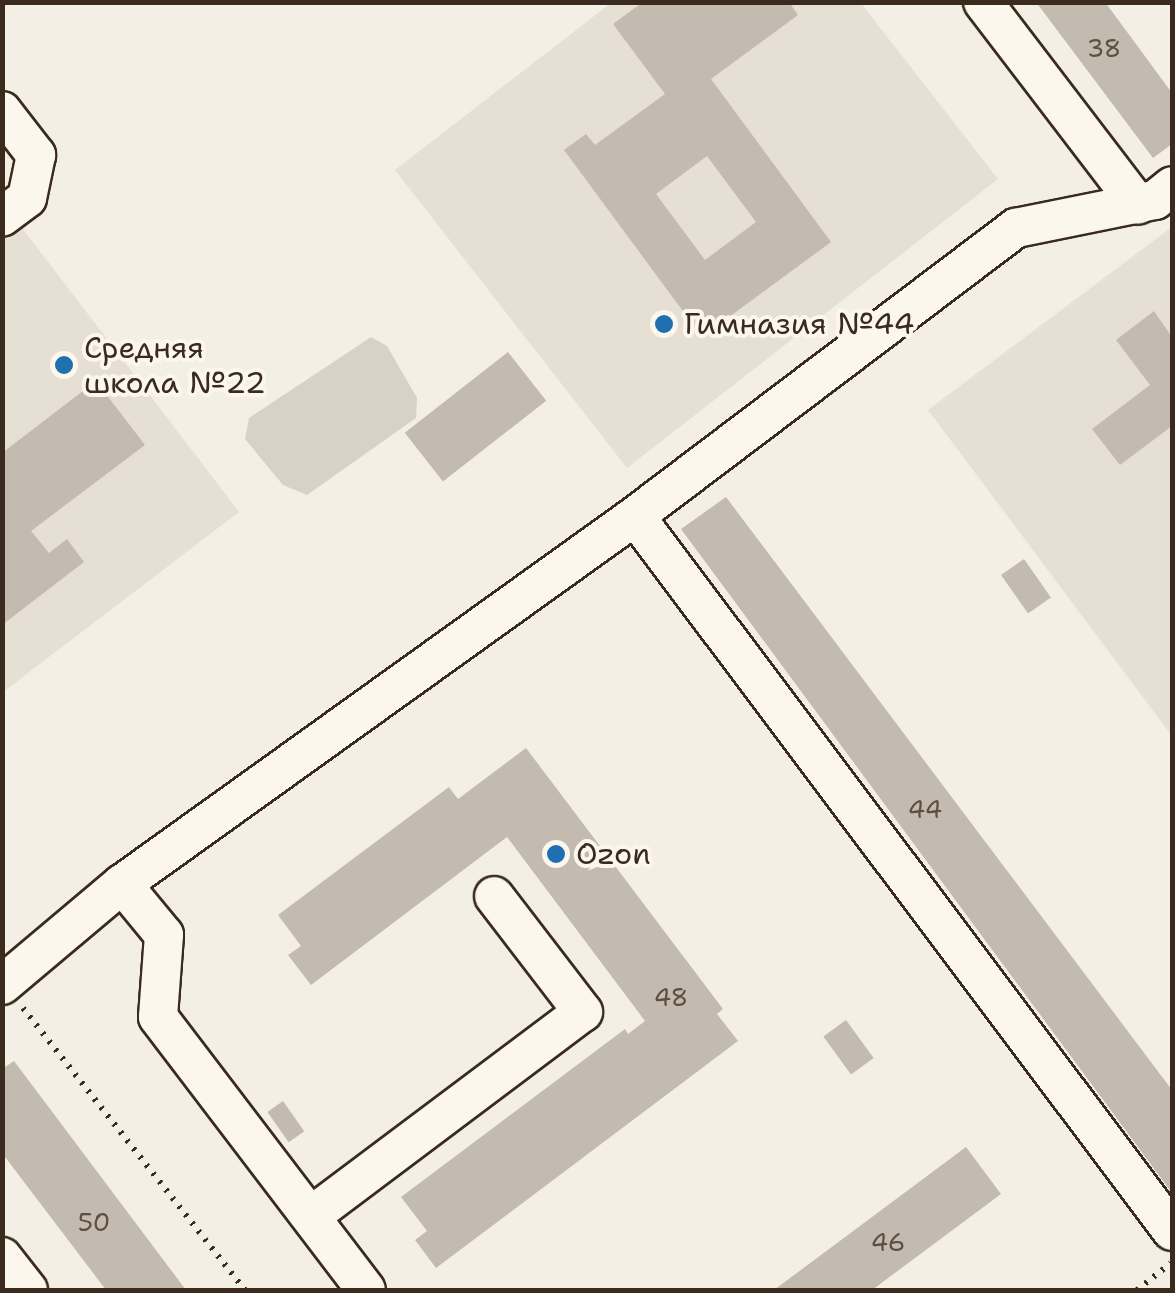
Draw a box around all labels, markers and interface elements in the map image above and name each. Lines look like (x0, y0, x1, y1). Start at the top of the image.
house number: 38 (1087, 33, 1121, 63)
place label: Гимназия №44 (684, 306, 914, 342)
marker: Гимназия №44 (653, 313, 675, 335)
place label: Средняя школа №22 (84, 330, 266, 400)
marker: Средняя школа №22 (53, 354, 75, 376)
house number: 44 (908, 794, 942, 824)
place label: Ozon (576, 836, 651, 872)
marker: Ozon (545, 843, 567, 865)
house number: 48 (654, 982, 688, 1012)
house number: 50 (78, 1207, 110, 1237)
house number: 46 (871, 1227, 905, 1257)

